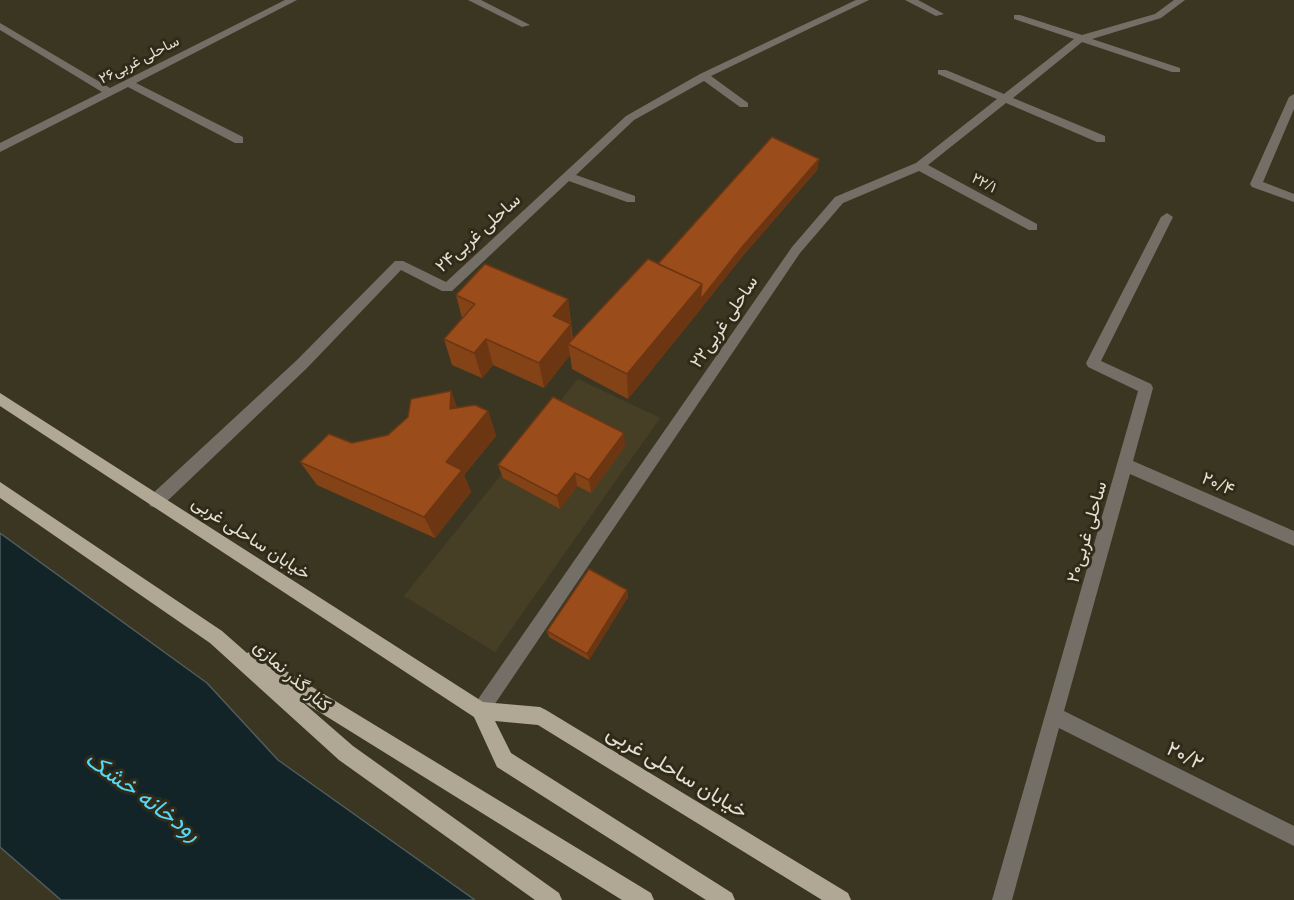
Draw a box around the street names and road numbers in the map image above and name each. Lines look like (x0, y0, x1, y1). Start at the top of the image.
street label: ساحلی غربی۲۶ (96, 32, 182, 88)
street label: ۲۲/۱ (969, 169, 999, 197)
street label: ساحلی غربی۲۴ (431, 189, 525, 277)
street label: ساحلی غربی۲۲ (685, 272, 763, 372)
street label: ۲۰/۴ (1198, 467, 1238, 501)
street label: ساحلی غربی۲۰ (1062, 479, 1112, 585)
street label: خیابان ساحلی غربی (188, 492, 314, 584)
street label: کنار گذر نمازی (249, 636, 335, 716)
street label: خیابان ساحلی غربی (602, 720, 752, 824)
street label: ۲۰/۲ (1162, 736, 1208, 776)

